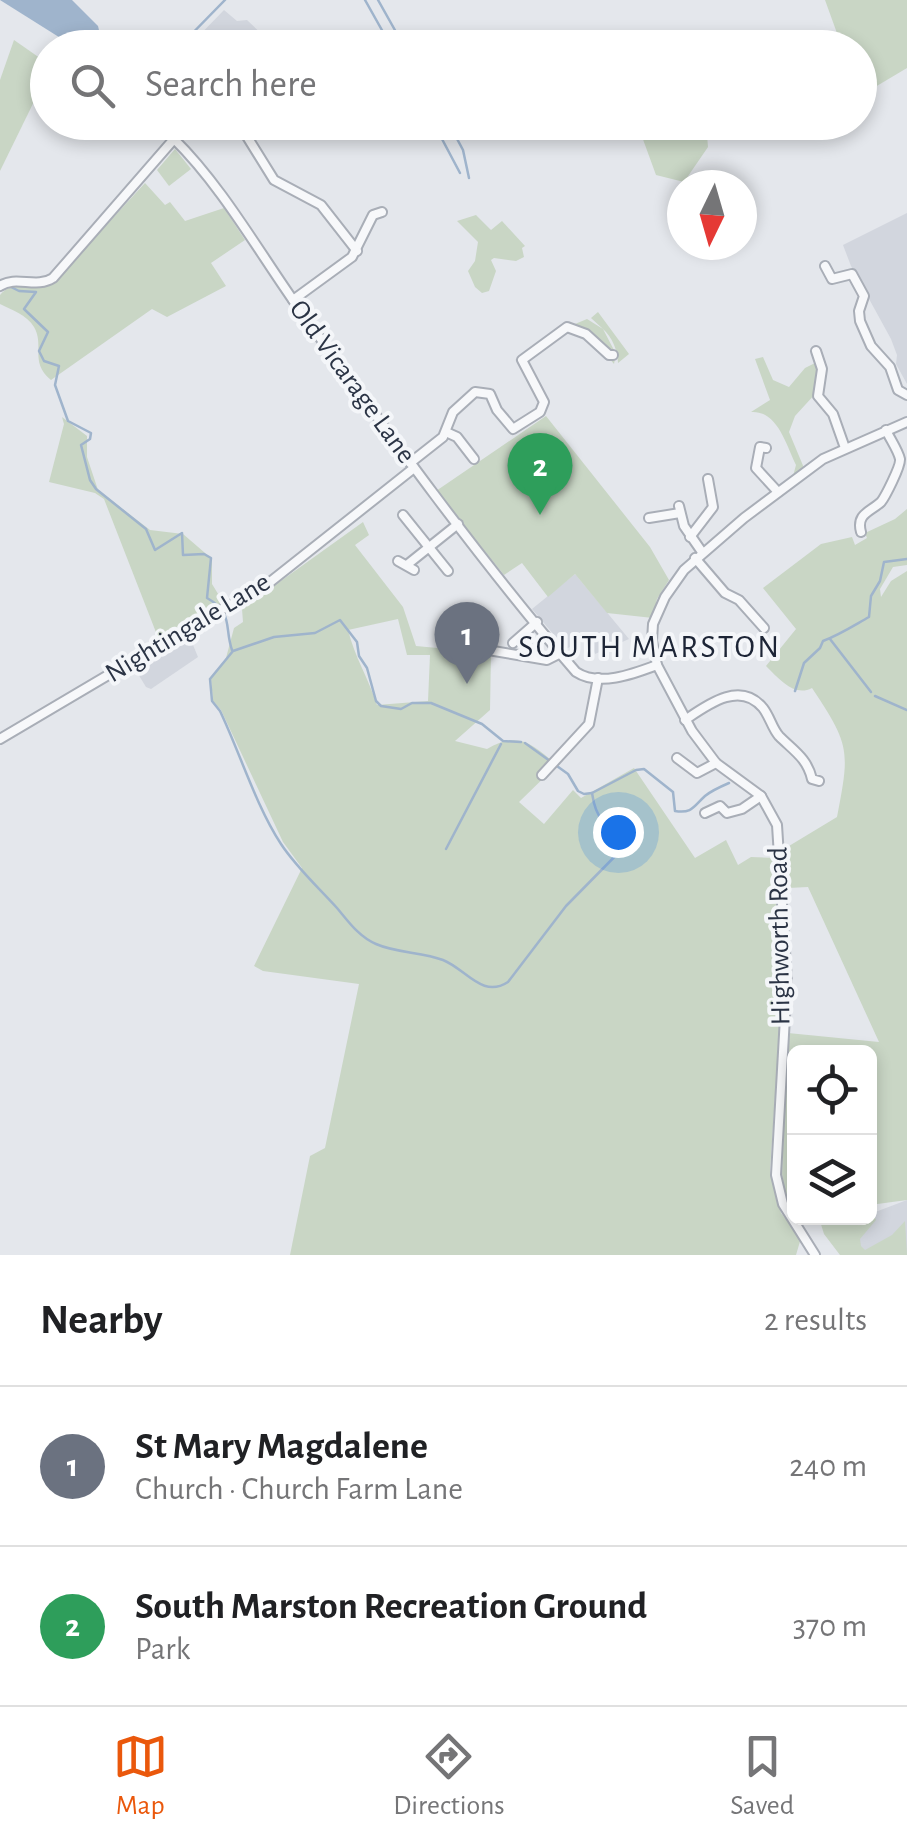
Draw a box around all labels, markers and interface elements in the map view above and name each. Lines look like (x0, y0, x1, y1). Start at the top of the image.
search box (30, 30, 877, 140)
icon: search (65, 58, 120, 113)
text: Search here (145, 66, 317, 104)
north arrow (667, 170, 757, 260)
street label: Old Vicarage Lane (284, 295, 420, 469)
pin: 2 (508, 432, 572, 515)
street label: Nightingale Lane (101, 568, 275, 688)
pin: 1 (434, 602, 500, 684)
district label: SOUTH MARSTON (518, 631, 782, 663)
your location (593, 807, 644, 858)
street label: Highworth Road (764, 847, 796, 1025)
map controls (787, 1045, 877, 1225)
button: locate (787, 1045, 877, 1135)
button: layers (787, 1135, 877, 1225)
text: Nearby (40, 1299, 163, 1341)
text: 2 results (764, 1304, 867, 1336)
text: St Mary Magdalene (135, 1428, 428, 1466)
text: 1 (67, 1450, 78, 1482)
text: 240 m (789, 1450, 867, 1482)
text: Church · Church Farm Lane (135, 1473, 463, 1505)
text: South Marston Recreation Ground (135, 1588, 647, 1626)
text: 2 (65, 1610, 80, 1642)
text: 370 m (793, 1610, 867, 1642)
text: Park (135, 1633, 190, 1665)
tab: Map (113, 1729, 168, 1823)
tab: Directions (393, 1729, 505, 1823)
tab: Saved (730, 1729, 794, 1823)

